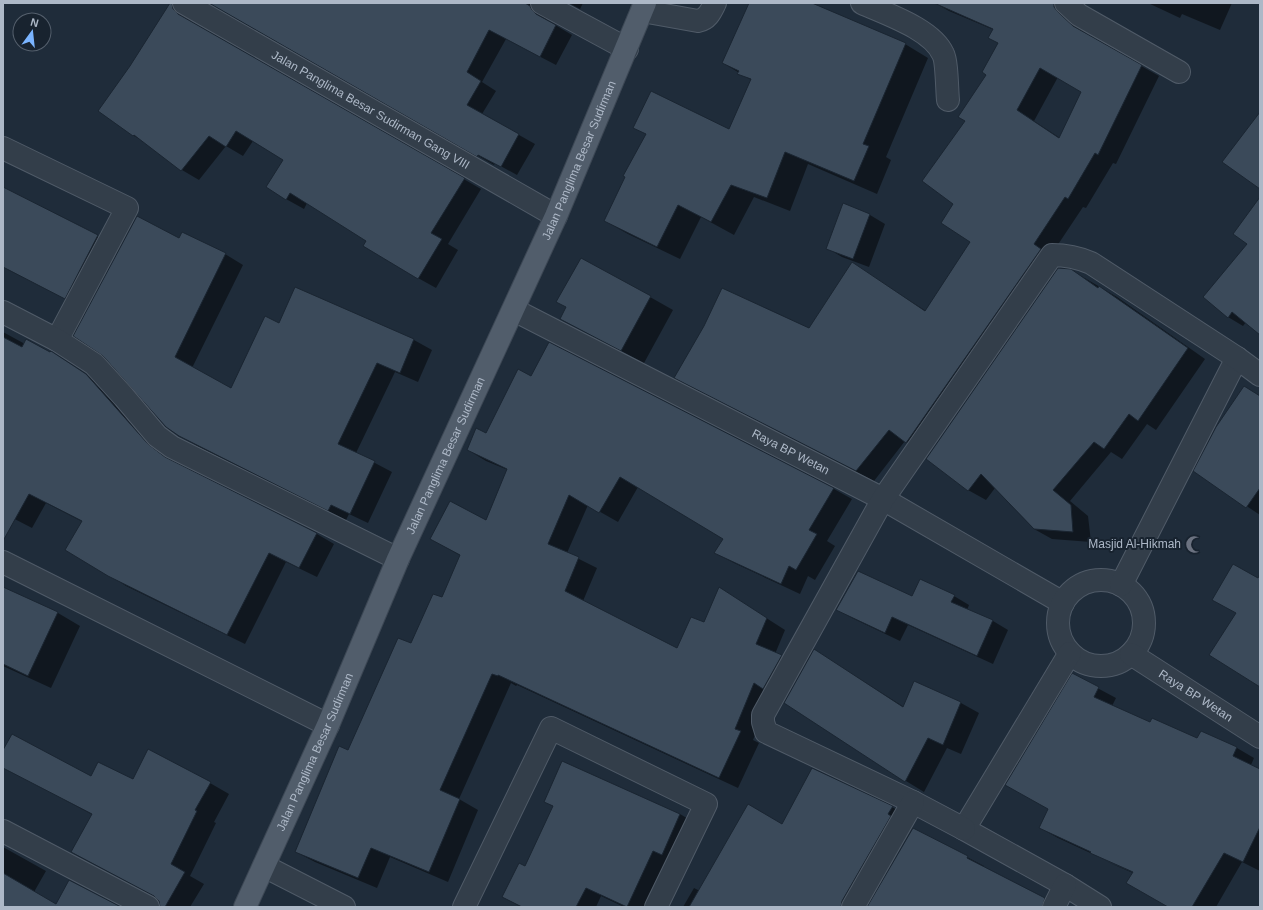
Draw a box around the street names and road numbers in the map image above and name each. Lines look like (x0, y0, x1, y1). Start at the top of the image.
street label: Jalan Panglima Besar Sudirman Gang VIII (269, 48, 472, 172)
street label: Jalan Panglima Besar Sudirman (539, 79, 619, 242)
street label: Jalan Panglima Besar Sudirman (403, 375, 488, 537)
street label: Raya BP Wetan (750, 426, 832, 477)
street label: Raya BP Wetan (1156, 667, 1235, 725)
street label: Jalan Panglima Besar Sudirman (274, 671, 356, 833)

